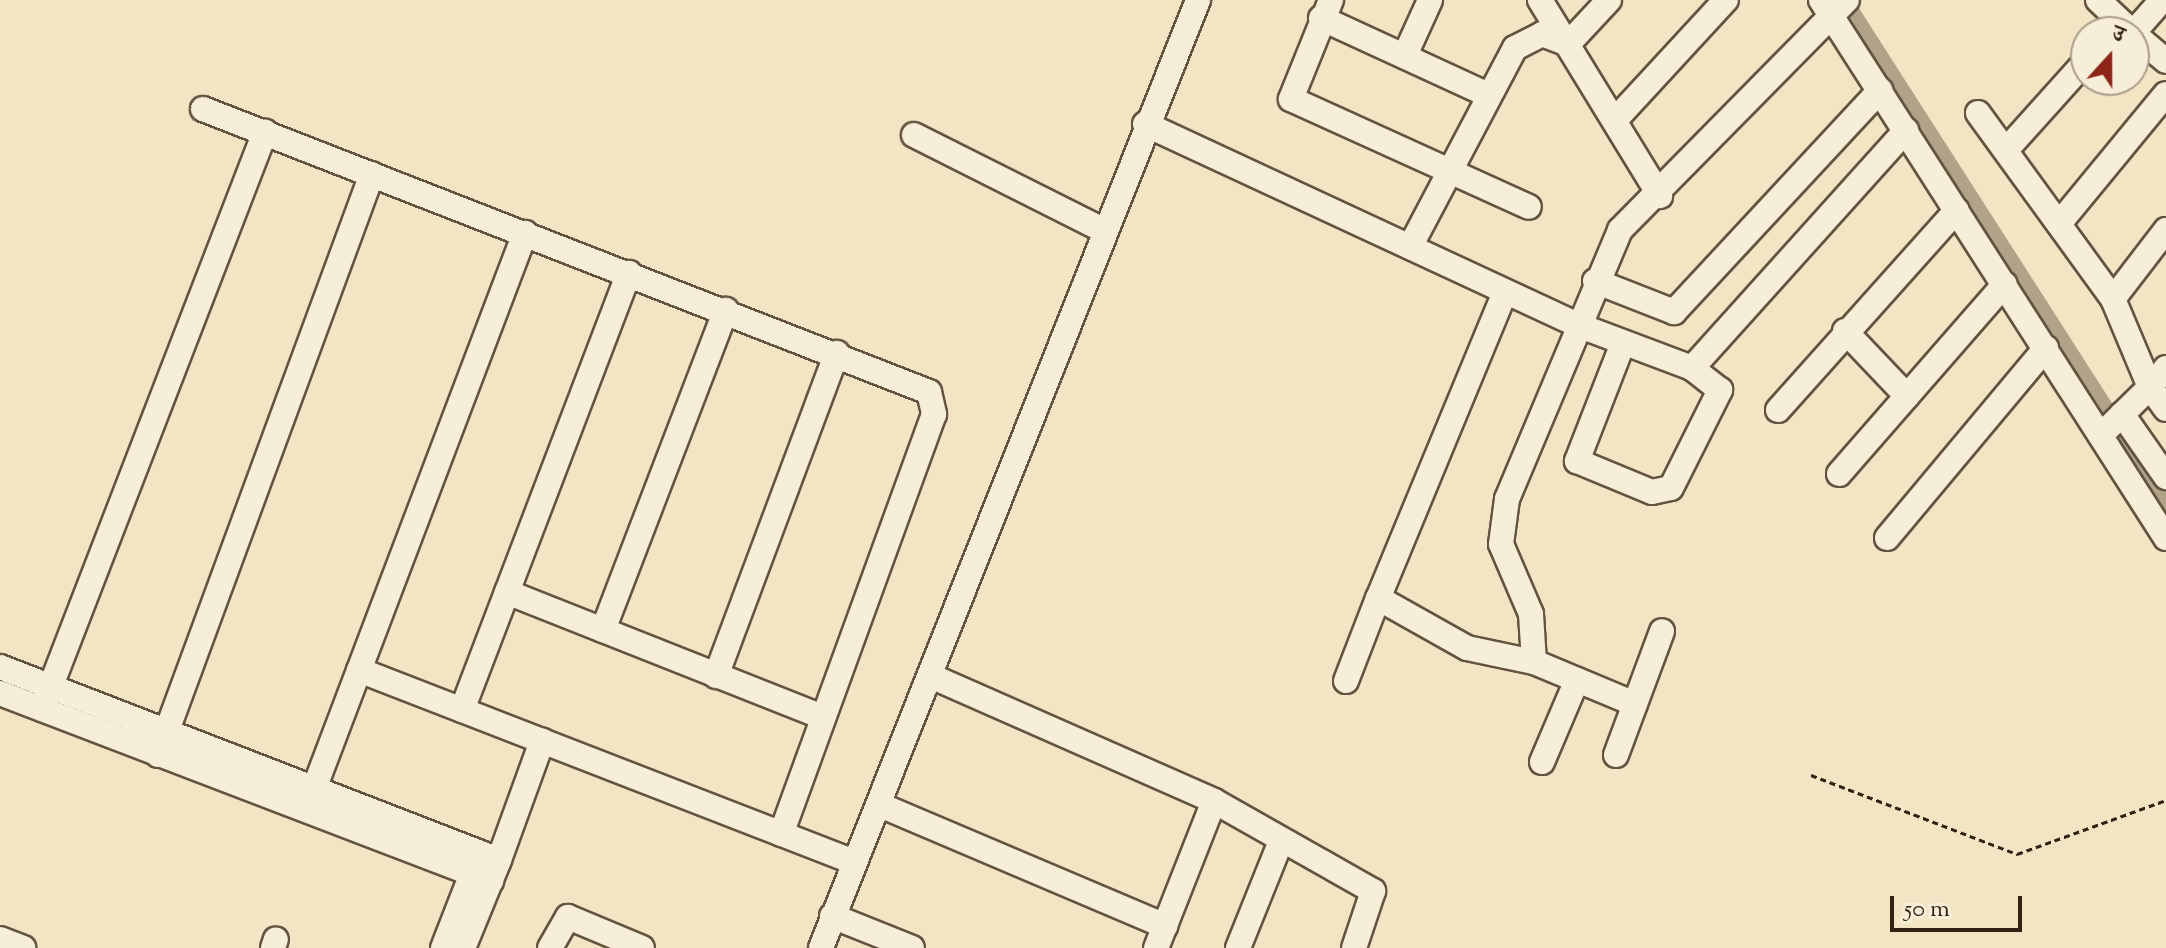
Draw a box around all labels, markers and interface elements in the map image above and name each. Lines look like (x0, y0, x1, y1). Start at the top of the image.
north arrow (2070, 16, 2150, 96)
text: उ (2107, 19, 2129, 52)
scale bar (1894, 880, 2026, 930)
text: 50 m (1904, 893, 1950, 927)

